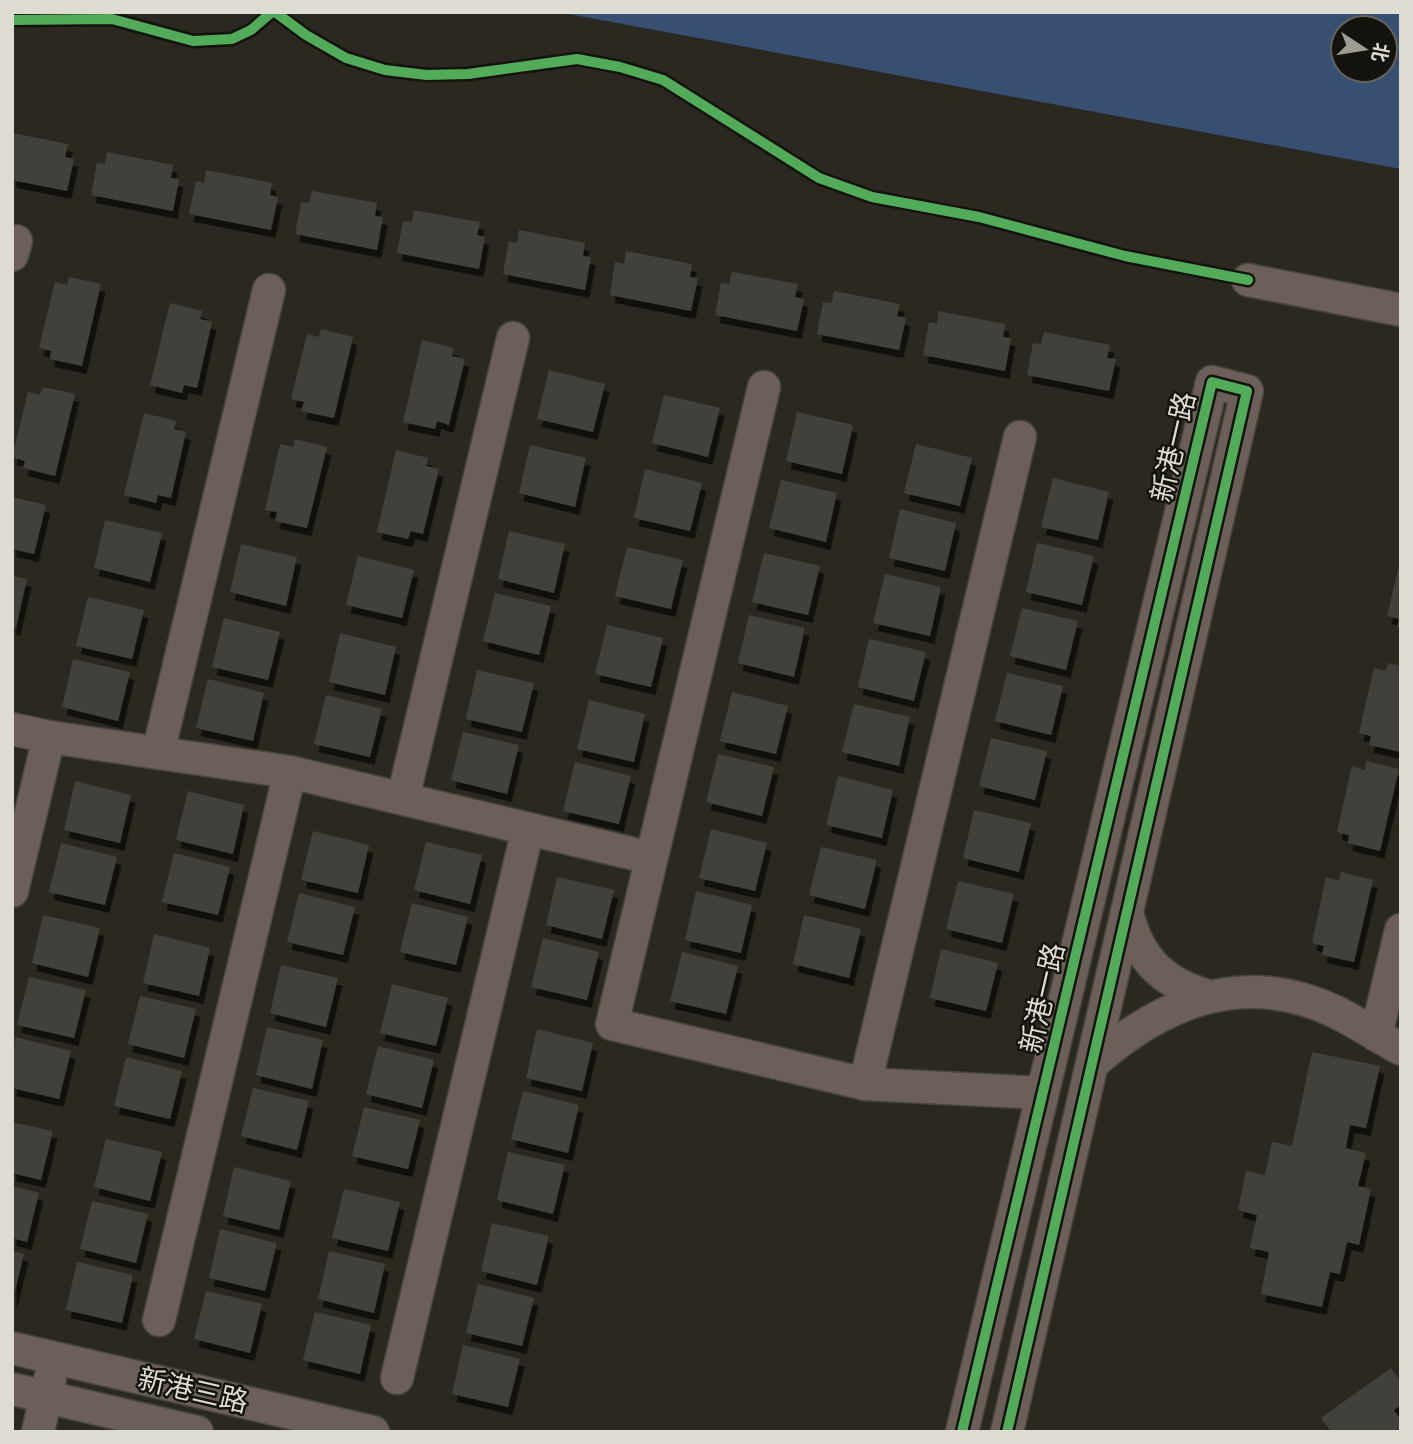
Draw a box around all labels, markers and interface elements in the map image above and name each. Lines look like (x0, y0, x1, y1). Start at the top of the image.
north arrow (1329, 14, 1399, 84)
text: 北 (1365, 40, 1395, 65)
street label: 新港一路 (1141, 388, 1206, 506)
street label: 新港一路 (1010, 939, 1075, 1057)
street label: 新港三路 (134, 1358, 252, 1423)

